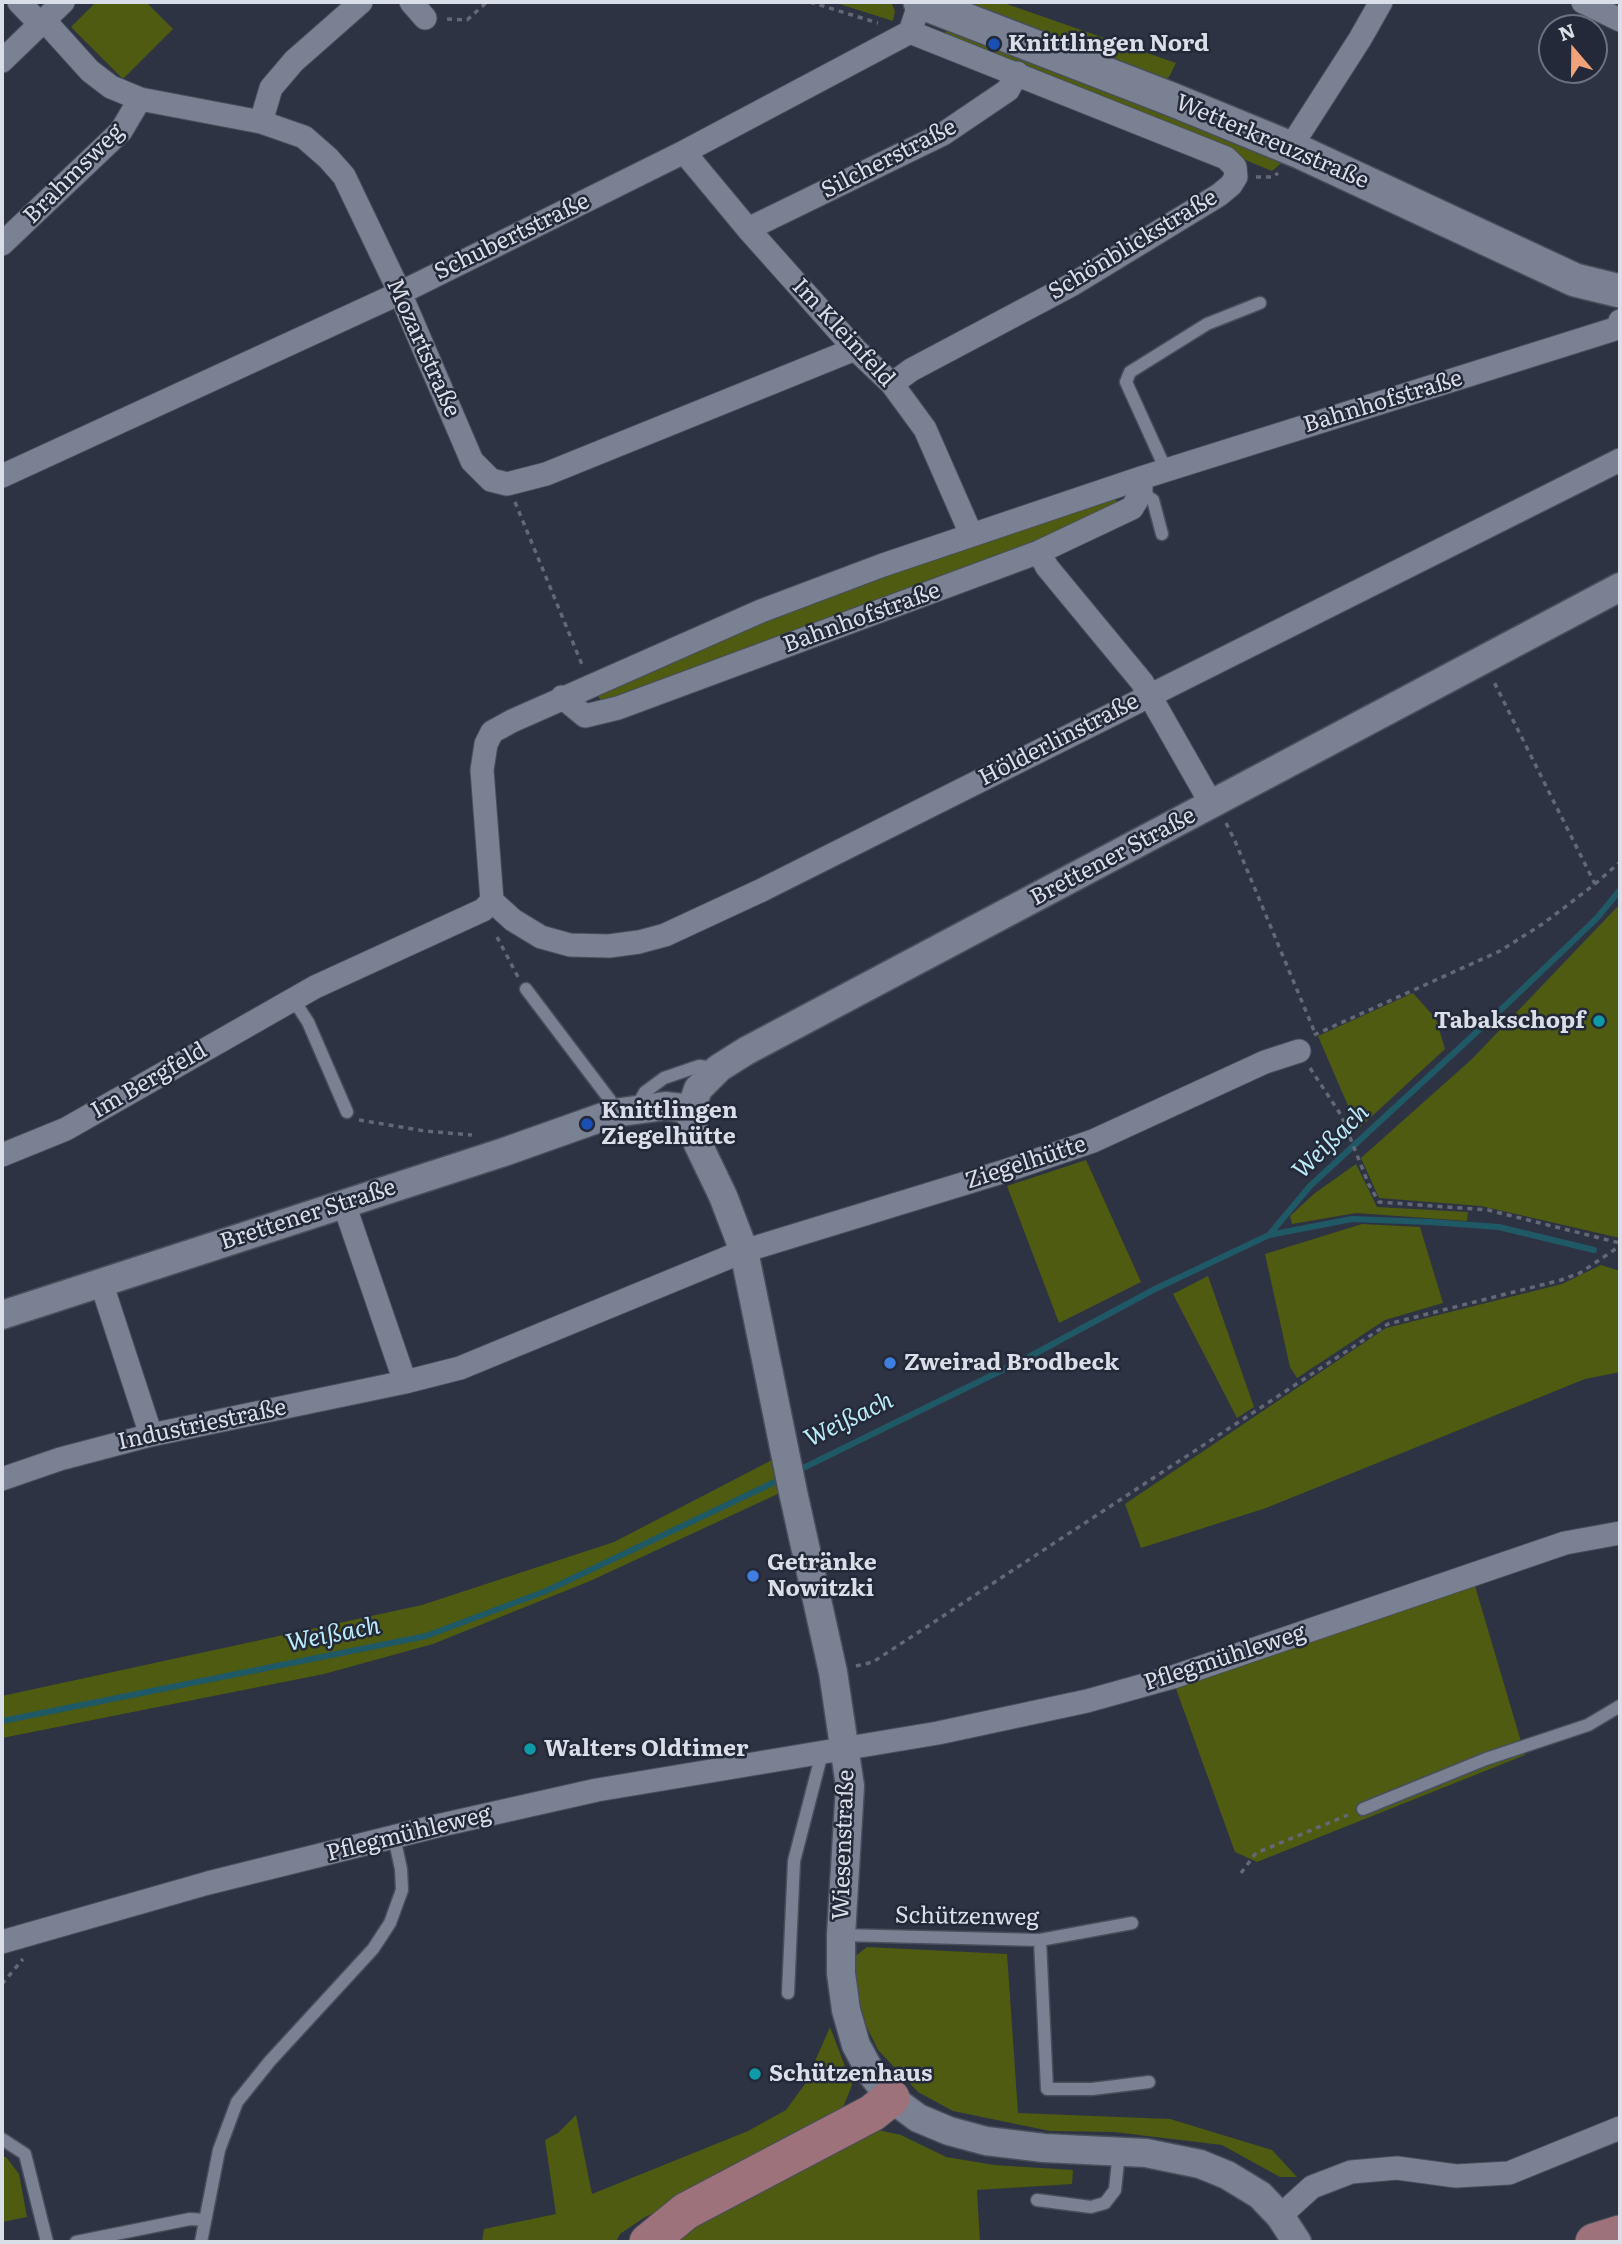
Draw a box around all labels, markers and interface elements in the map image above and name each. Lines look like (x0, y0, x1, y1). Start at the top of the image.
north arrow (1538, 14, 1608, 84)
text: N (1554, 15, 1579, 47)
place label: Knittlingen Nord (1008, 30, 1209, 58)
marker: Knittlingen Nord (986, 36, 1002, 52)
street label: Wetterkreuzstraße (1171, 89, 1373, 195)
street label: Silcherstraße (817, 113, 961, 205)
street label: Brahmsweg (18, 118, 130, 230)
street label: Schönblickstraße (1044, 184, 1222, 306)
street label: Schubertstraße (430, 188, 594, 286)
street label: Im Kleinfeld (786, 273, 900, 393)
street label: Mozartstraße (380, 274, 466, 422)
street label: Bahnhofstraße (1300, 365, 1466, 439)
street label: Bahnhofstraße (780, 577, 944, 659)
street label: Hölderlinstraße (974, 688, 1144, 792)
street label: Brettener Straße (1026, 802, 1200, 912)
place label: Tabakschopf (1434, 1007, 1585, 1035)
marker: Tabakschopf (1591, 1013, 1607, 1029)
street label: Im Bergfeld (86, 1037, 212, 1125)
place label: Knittlingen Ziegelhütte (601, 1097, 738, 1151)
water label: Weißach (1287, 1099, 1375, 1185)
marker: Knittlingen Ziegelhütte (579, 1116, 595, 1132)
street label: Ziegelhütte (962, 1131, 1090, 1195)
street label: Brettener Straße (217, 1174, 399, 1256)
place label: Zweirad Brodbeck (904, 1349, 1119, 1377)
marker: Zweirad Brodbeck (882, 1355, 898, 1371)
water label: Weißach (800, 1386, 898, 1454)
street label: Industriestraße (115, 1394, 289, 1456)
place label: Getränke Nowitzki (767, 1549, 877, 1603)
marker: Getränke Nowitzki (745, 1568, 761, 1584)
water label: Weißach (284, 1612, 382, 1658)
street label: Pflegmühleweg (1141, 1619, 1309, 1697)
place label: Walters Oldtimer (544, 1735, 748, 1763)
marker: Walters Oldtimer (522, 1741, 538, 1757)
street label: Wiesenstraße (828, 1769, 860, 1921)
street label: Pflegmühleweg (324, 1800, 494, 1868)
street label: Schützenweg (895, 1902, 1039, 1932)
place label: Schützenhaus (769, 2060, 933, 2088)
marker: Schützenhaus (747, 2066, 763, 2082)

